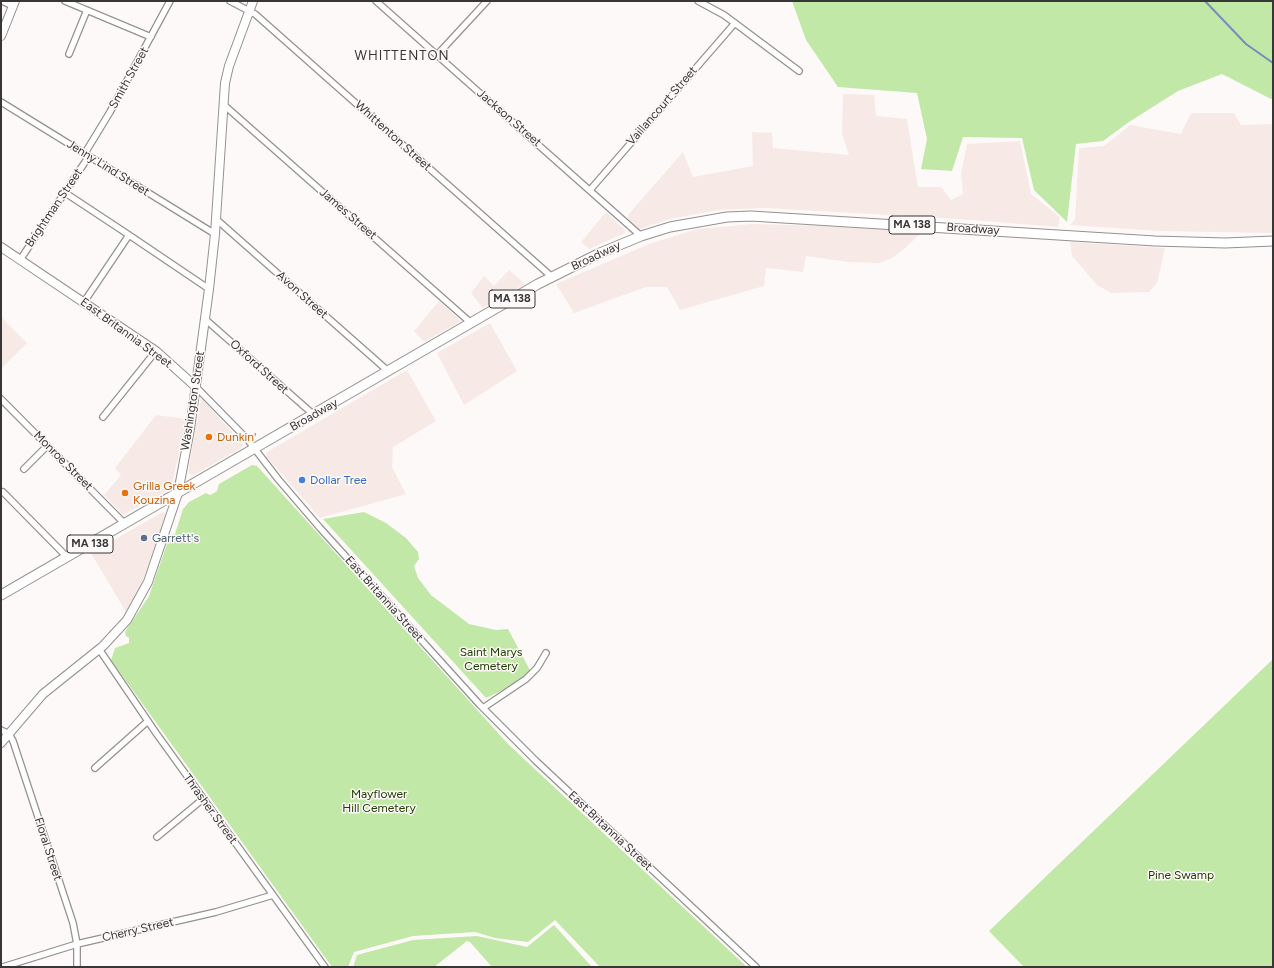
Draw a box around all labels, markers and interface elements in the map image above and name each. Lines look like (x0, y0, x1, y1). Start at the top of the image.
street label: Smith Street (106, 45, 152, 111)
district label: WHITTENTON (354, 48, 450, 64)
street label: Vaillancourt Street (624, 63, 700, 149)
street label: Jackson Street (474, 86, 544, 150)
street label: Whittenton Street (352, 98, 434, 174)
street label: Jenny Lind Street (64, 137, 152, 199)
street label: Brightman Street (22, 166, 86, 250)
street label: James Street (316, 185, 380, 243)
road number: MA 138 (889, 216, 935, 234)
street label: Broadway (946, 220, 1000, 238)
street label: Broadway (569, 238, 623, 274)
street label: Avon Street (273, 268, 331, 322)
road number: MA 138 (489, 290, 535, 308)
street label: East Britannia Street (77, 295, 175, 371)
street label: Oxford Street (227, 337, 291, 397)
street label: Washington Street (178, 350, 208, 452)
street label: Broadway (287, 395, 341, 435)
street label: Monroe Street (30, 428, 96, 494)
place label: Dunkin' (217, 430, 256, 444)
marker: Dunkin' (204, 432, 214, 442)
place label: Dollar Tree (310, 473, 367, 487)
marker: Dollar Tree (297, 475, 307, 485)
place label: Grilla Greek Kouzina (133, 479, 195, 507)
marker: Grilla Greek Kouzina (120, 488, 130, 498)
place label: Garrett's (152, 531, 199, 545)
marker: Garrett's (139, 533, 149, 543)
road number: MA 138 (67, 535, 113, 553)
street label: East Britannia Street (342, 553, 426, 645)
park label: Saint Marys Cemetery (460, 645, 522, 673)
street label: Thrasher Street (180, 771, 240, 847)
park label: Mayflower Hill Cemetery (342, 787, 416, 815)
street label: East Britannia Street (565, 788, 655, 874)
street label: Floral Street (31, 816, 65, 882)
park label: Pine Swamp (1148, 868, 1214, 882)
street label: Cherry Street (101, 915, 175, 945)

